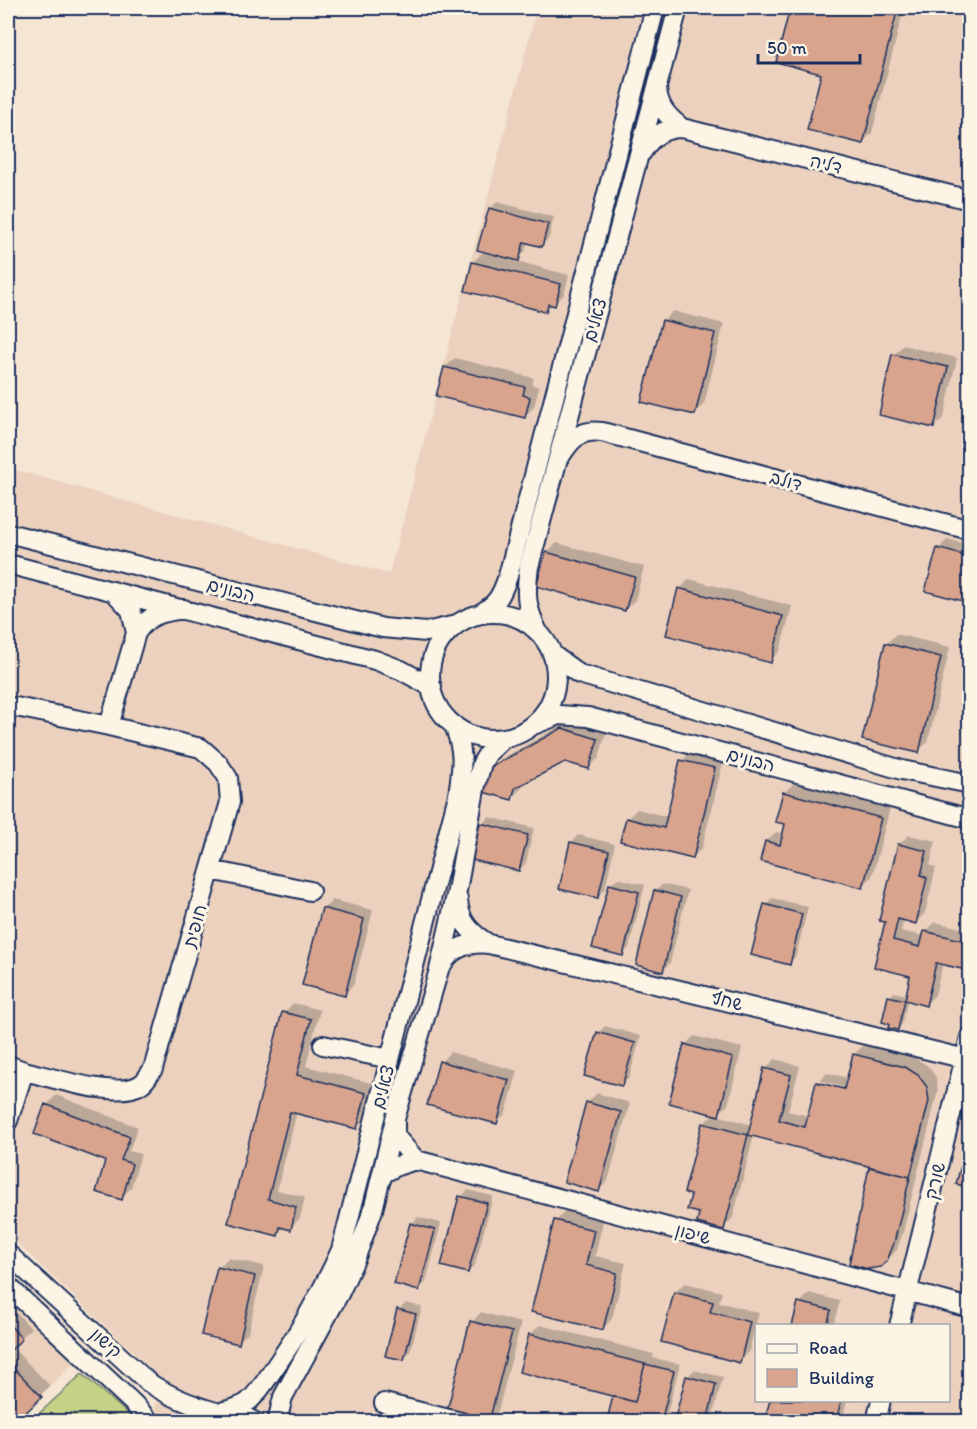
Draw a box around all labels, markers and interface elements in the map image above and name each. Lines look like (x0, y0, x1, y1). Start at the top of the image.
scale bar (758, 27, 860, 65)
text: 50 m (767, 37, 807, 59)
street label: דליה (808, 149, 844, 179)
street label: צאלים (579, 296, 611, 344)
street label: דולב (767, 466, 805, 496)
street label: הבונים (205, 573, 257, 607)
street label: הבונים (724, 743, 778, 777)
street label: חופית (178, 902, 212, 951)
street label: שחף (709, 986, 745, 1016)
street label: צאלים (367, 1063, 399, 1111)
street label: שורק (920, 1160, 950, 1202)
street label: שיפון (673, 1219, 713, 1249)
street label: קישון (86, 1323, 126, 1363)
legend (755, 1324, 950, 1402)
text: Road (809, 1337, 848, 1359)
text: Building (809, 1367, 875, 1389)

